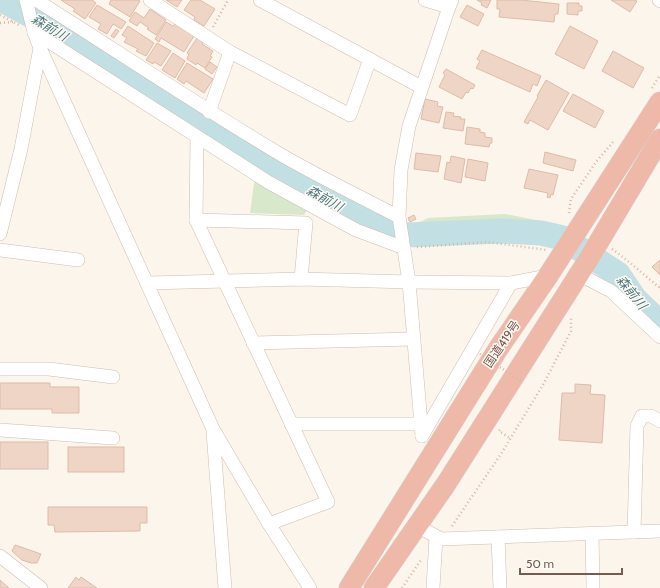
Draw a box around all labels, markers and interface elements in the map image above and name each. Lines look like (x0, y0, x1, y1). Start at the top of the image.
water label: 森前川 (29, 10, 73, 45)
water label: 森前川 (304, 182, 348, 215)
water label: 森前川 (614, 272, 652, 314)
street label: 国道419号 (480, 317, 523, 370)
scale bar (520, 550, 622, 576)
text: 50 m (526, 556, 554, 571)

